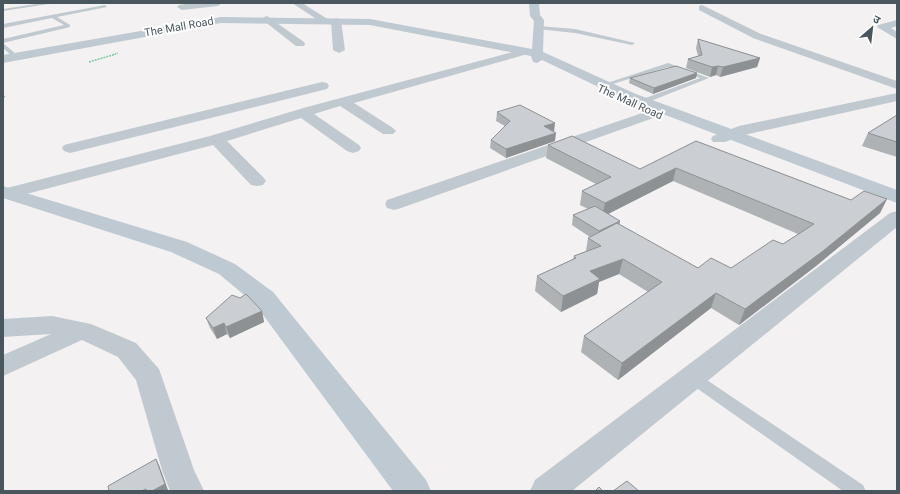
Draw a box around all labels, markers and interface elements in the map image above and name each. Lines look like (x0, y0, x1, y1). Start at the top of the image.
north arrow (852, 8, 892, 48)
text: उ (871, 12, 883, 27)
street label: The Mall Road (143, 15, 215, 39)
street label: The Mall Road (595, 82, 665, 122)

